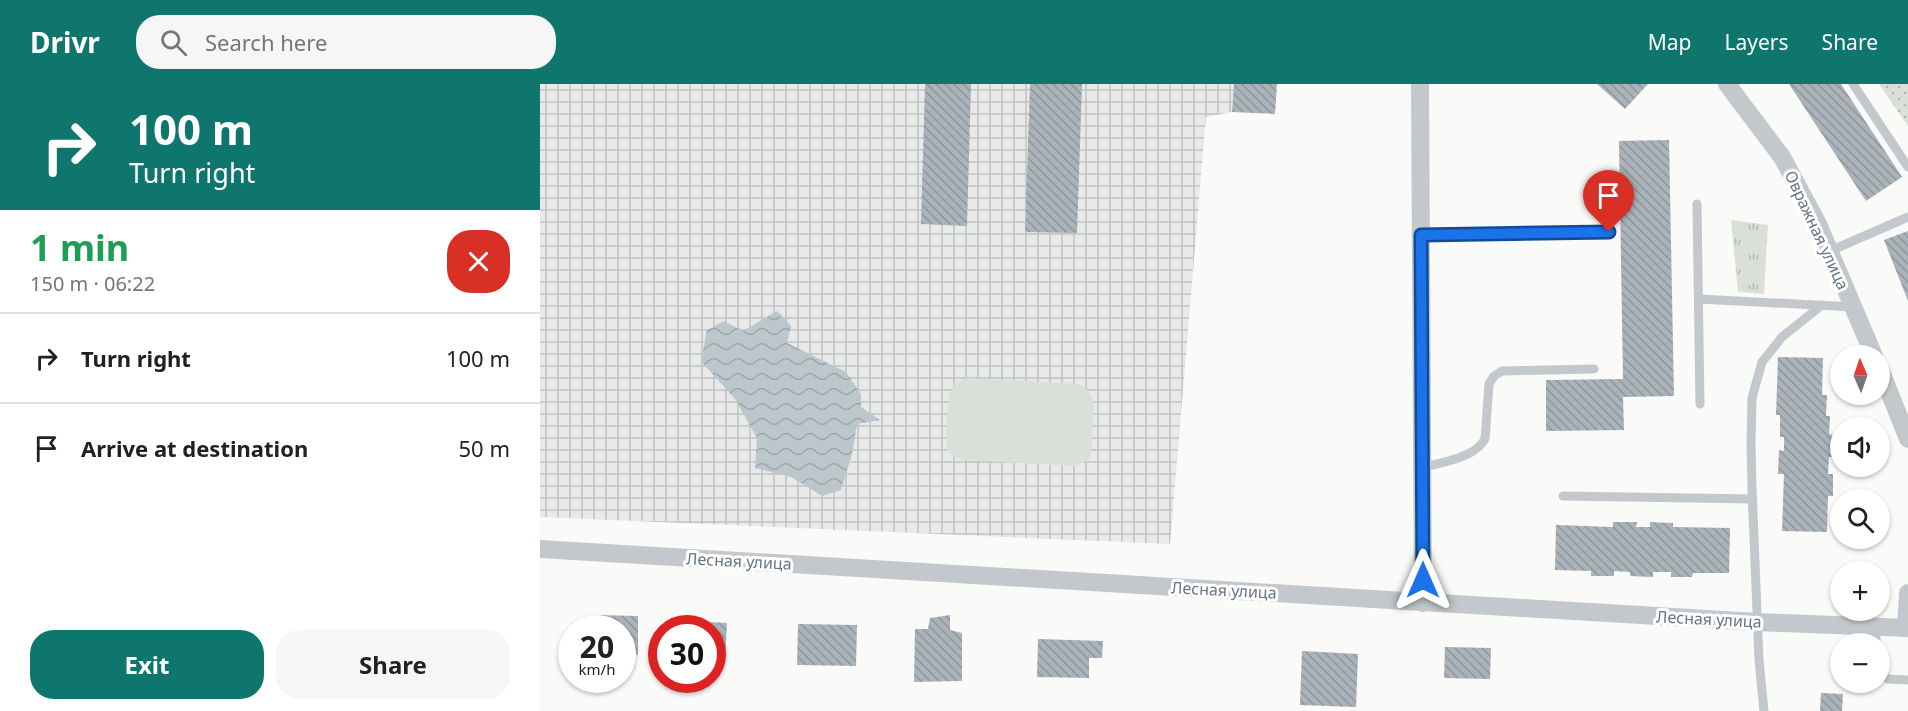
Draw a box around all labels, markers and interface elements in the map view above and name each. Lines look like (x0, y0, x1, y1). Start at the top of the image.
search box (136, 15, 556, 69)
text: Drivr (30, 23, 100, 61)
icon: search (157, 26, 190, 59)
text: Search here (205, 27, 327, 57)
text: Map (1648, 28, 1692, 56)
text: Layers (1725, 28, 1789, 56)
text: Share (1822, 28, 1878, 56)
text: 100 m (129, 100, 253, 157)
icon: right (30, 108, 108, 186)
text: Turn right (129, 154, 255, 191)
street label: Овражная улица (1780, 167, 1854, 293)
pin (1583, 170, 1634, 232)
icon: arrive (1592, 179, 1625, 212)
text: 1 min (30, 223, 129, 272)
button: close (447, 230, 510, 293)
text: 150 m · 06:22 (30, 270, 155, 297)
icon: right (30, 342, 63, 375)
text: Turn right (81, 343, 191, 373)
text: 100 m (446, 343, 510, 373)
north arrow (1830, 345, 1890, 405)
map controls (1830, 345, 1890, 693)
button: sound (1830, 417, 1890, 477)
icon: arrive (30, 432, 63, 465)
text: Arrive at destination (81, 433, 308, 463)
text: 50 m (459, 433, 510, 463)
button: search (1830, 489, 1890, 549)
street label: Лесная улица (686, 547, 792, 575)
position arrow (1391, 548, 1455, 612)
button: + (1830, 561, 1890, 621)
street label: Лесная улица (1171, 576, 1277, 604)
street label: Лесная улица (1656, 605, 1762, 633)
speed limit sign: 30 (648, 615, 726, 693)
text: 20 (580, 626, 614, 667)
button: Exit (30, 630, 264, 699)
button: Share (276, 630, 510, 699)
button: − (1830, 633, 1890, 693)
text: km/h (579, 659, 615, 679)

